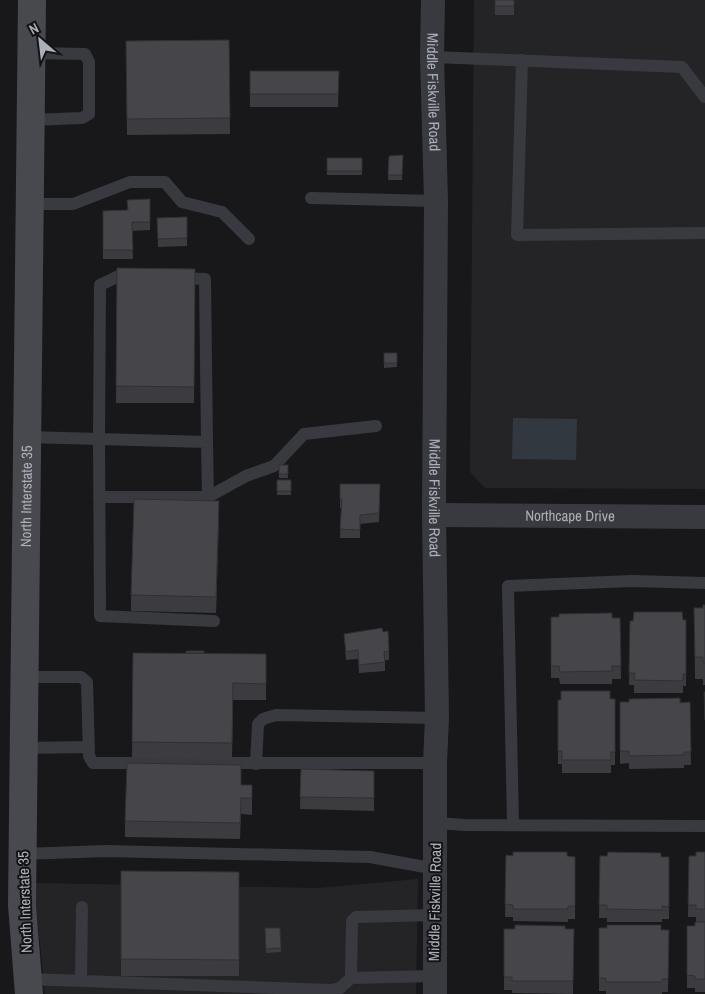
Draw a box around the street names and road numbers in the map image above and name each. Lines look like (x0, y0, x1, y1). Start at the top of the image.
street label: Middle Fiskville Road (422, 33, 446, 151)
street label: Middle Fiskville Road (424, 439, 446, 557)
street label: North Interstate 35 (15, 445, 37, 547)
street label: Northcape Drive (525, 505, 615, 526)
street label: Middle Fiskville Road (423, 843, 446, 961)
street label: North Interstate 35 (12, 851, 37, 953)

